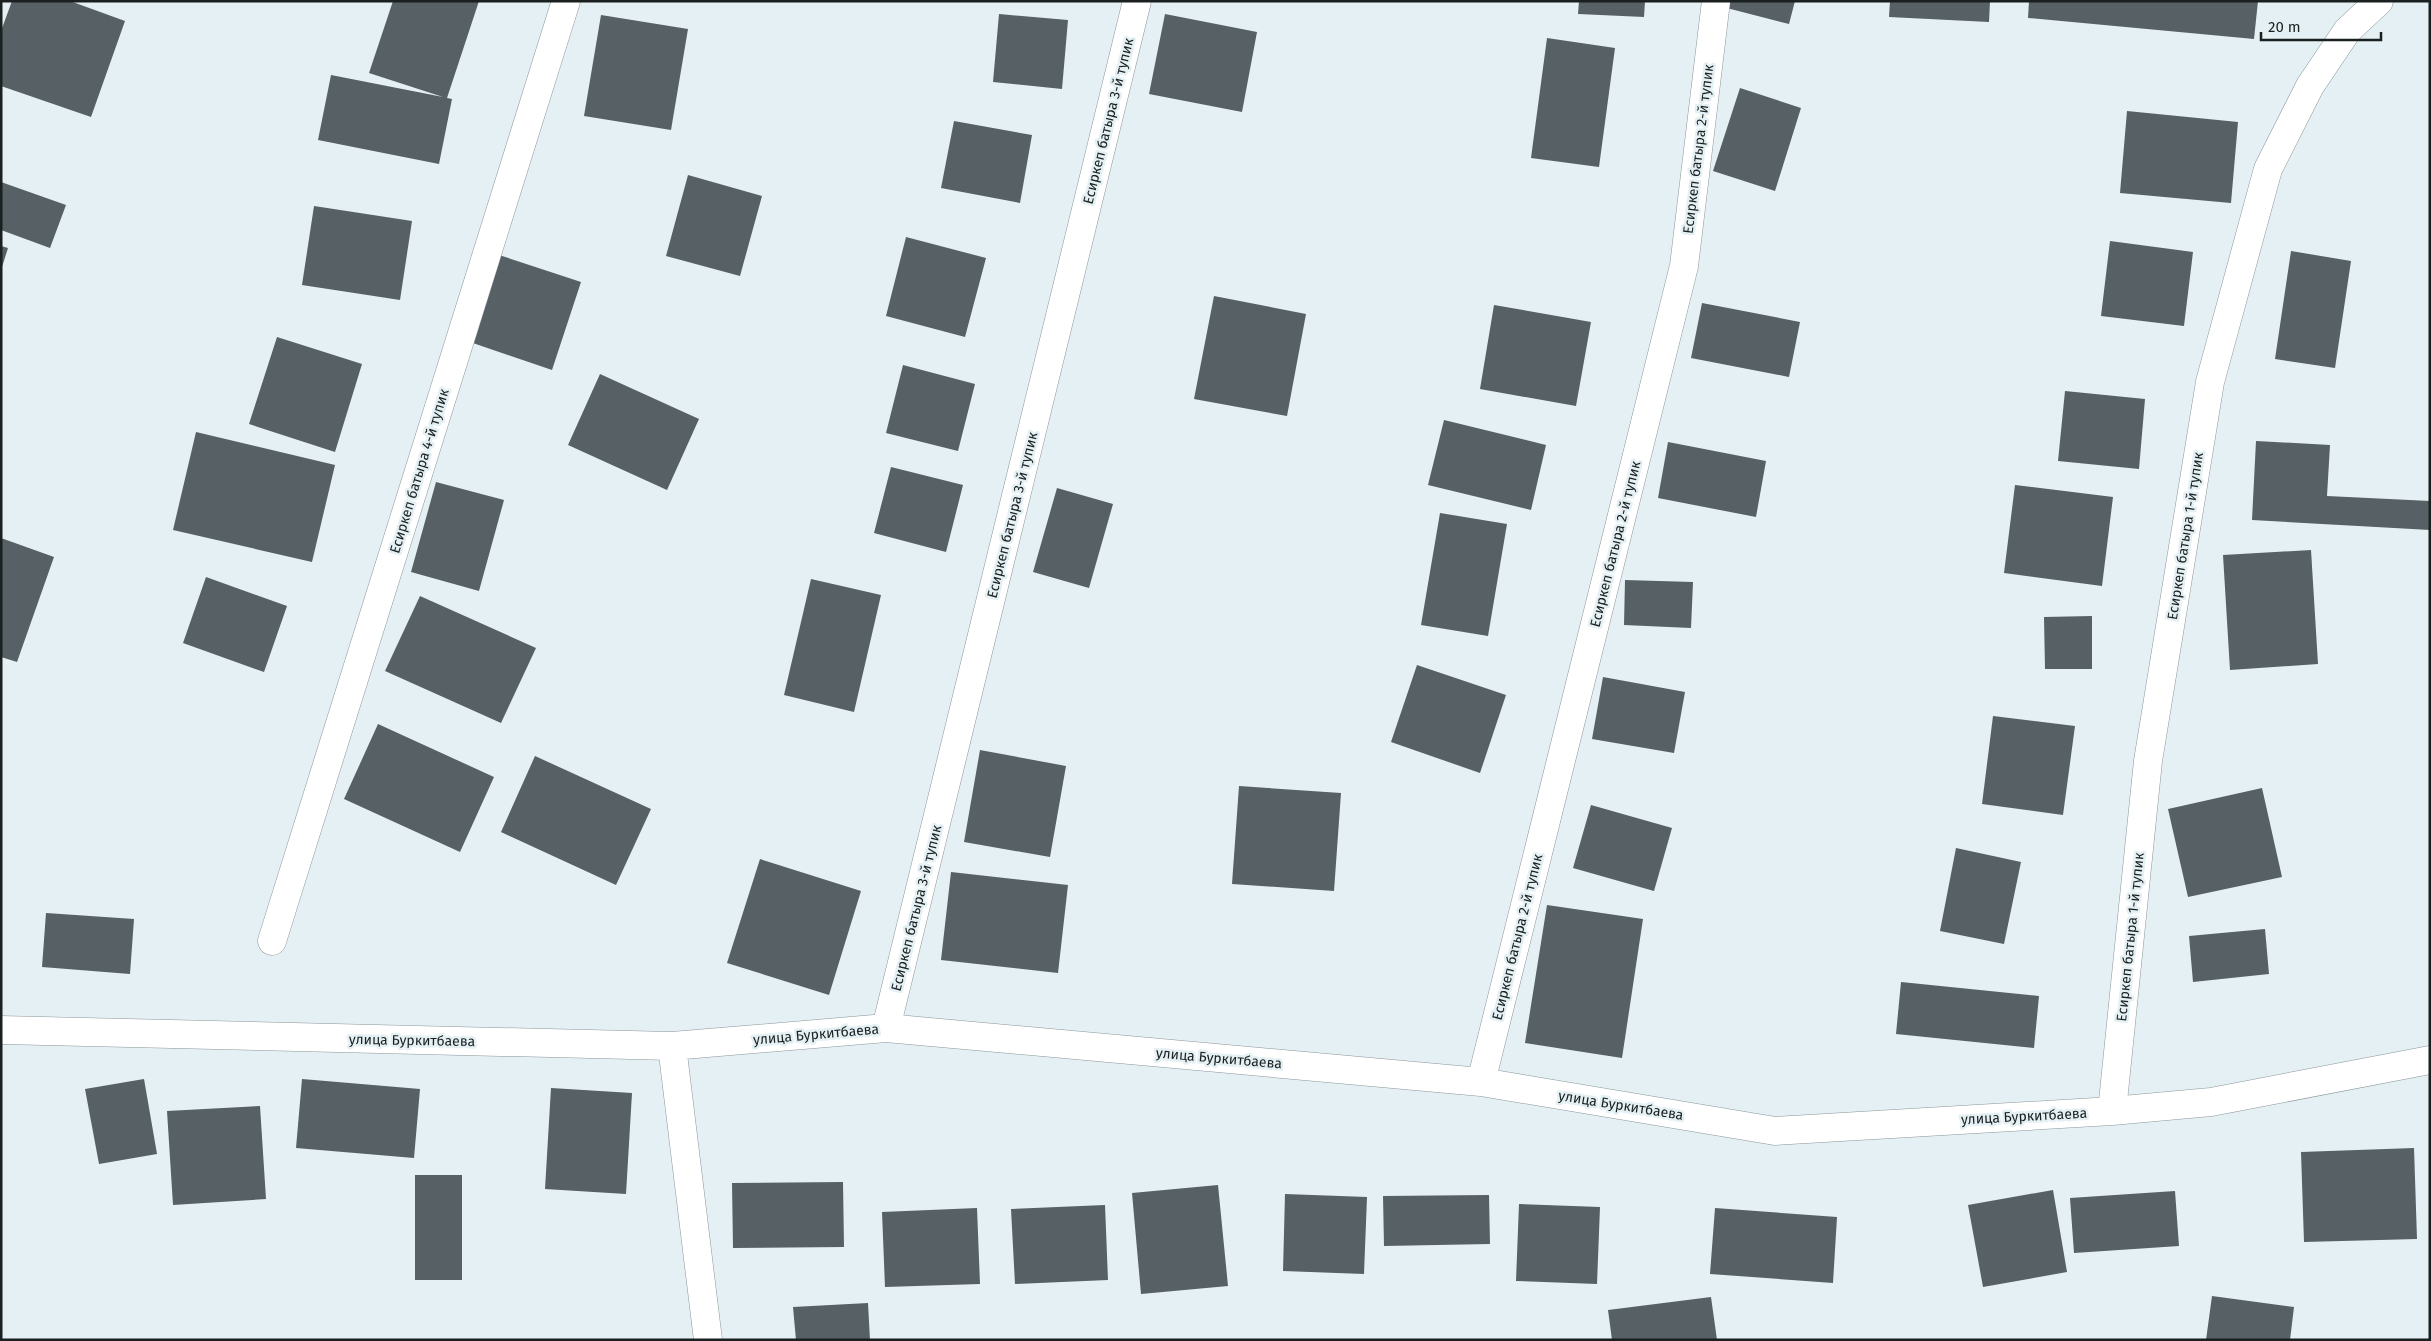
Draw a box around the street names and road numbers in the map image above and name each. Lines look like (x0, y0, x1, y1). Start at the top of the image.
street label: Есиркеп батыра 3-й тупик (1080, 36, 1138, 206)
street label: Есиркеп батыра 2-й тупик (1680, 63, 1717, 235)
street label: Есиркеп батыра 4-й тупик (386, 386, 453, 555)
street label: Есиркеп батыра 3-й тупик (984, 430, 1042, 600)
street label: Есиркеп батыра 1-й тупик (2164, 450, 2207, 621)
street label: Есиркеп батыра 2-й тупик (1587, 459, 1645, 629)
street label: Есиркеп батыра 3-й тупик (888, 823, 946, 993)
street label: Есиркеп батыра 1-й тупик (2113, 851, 2148, 1022)
street label: Есиркеп батыра 2-й тупик (1489, 852, 1547, 1022)
street label: улица Буркитбаева (752, 1021, 880, 1048)
street label: улица Буркитбаева (349, 1031, 475, 1050)
street label: улица Буркитбаева (1155, 1045, 1283, 1072)
street label: улица Буркитбаева (1557, 1087, 1685, 1124)
street label: улица Буркитбаева (1960, 1105, 2088, 1128)

